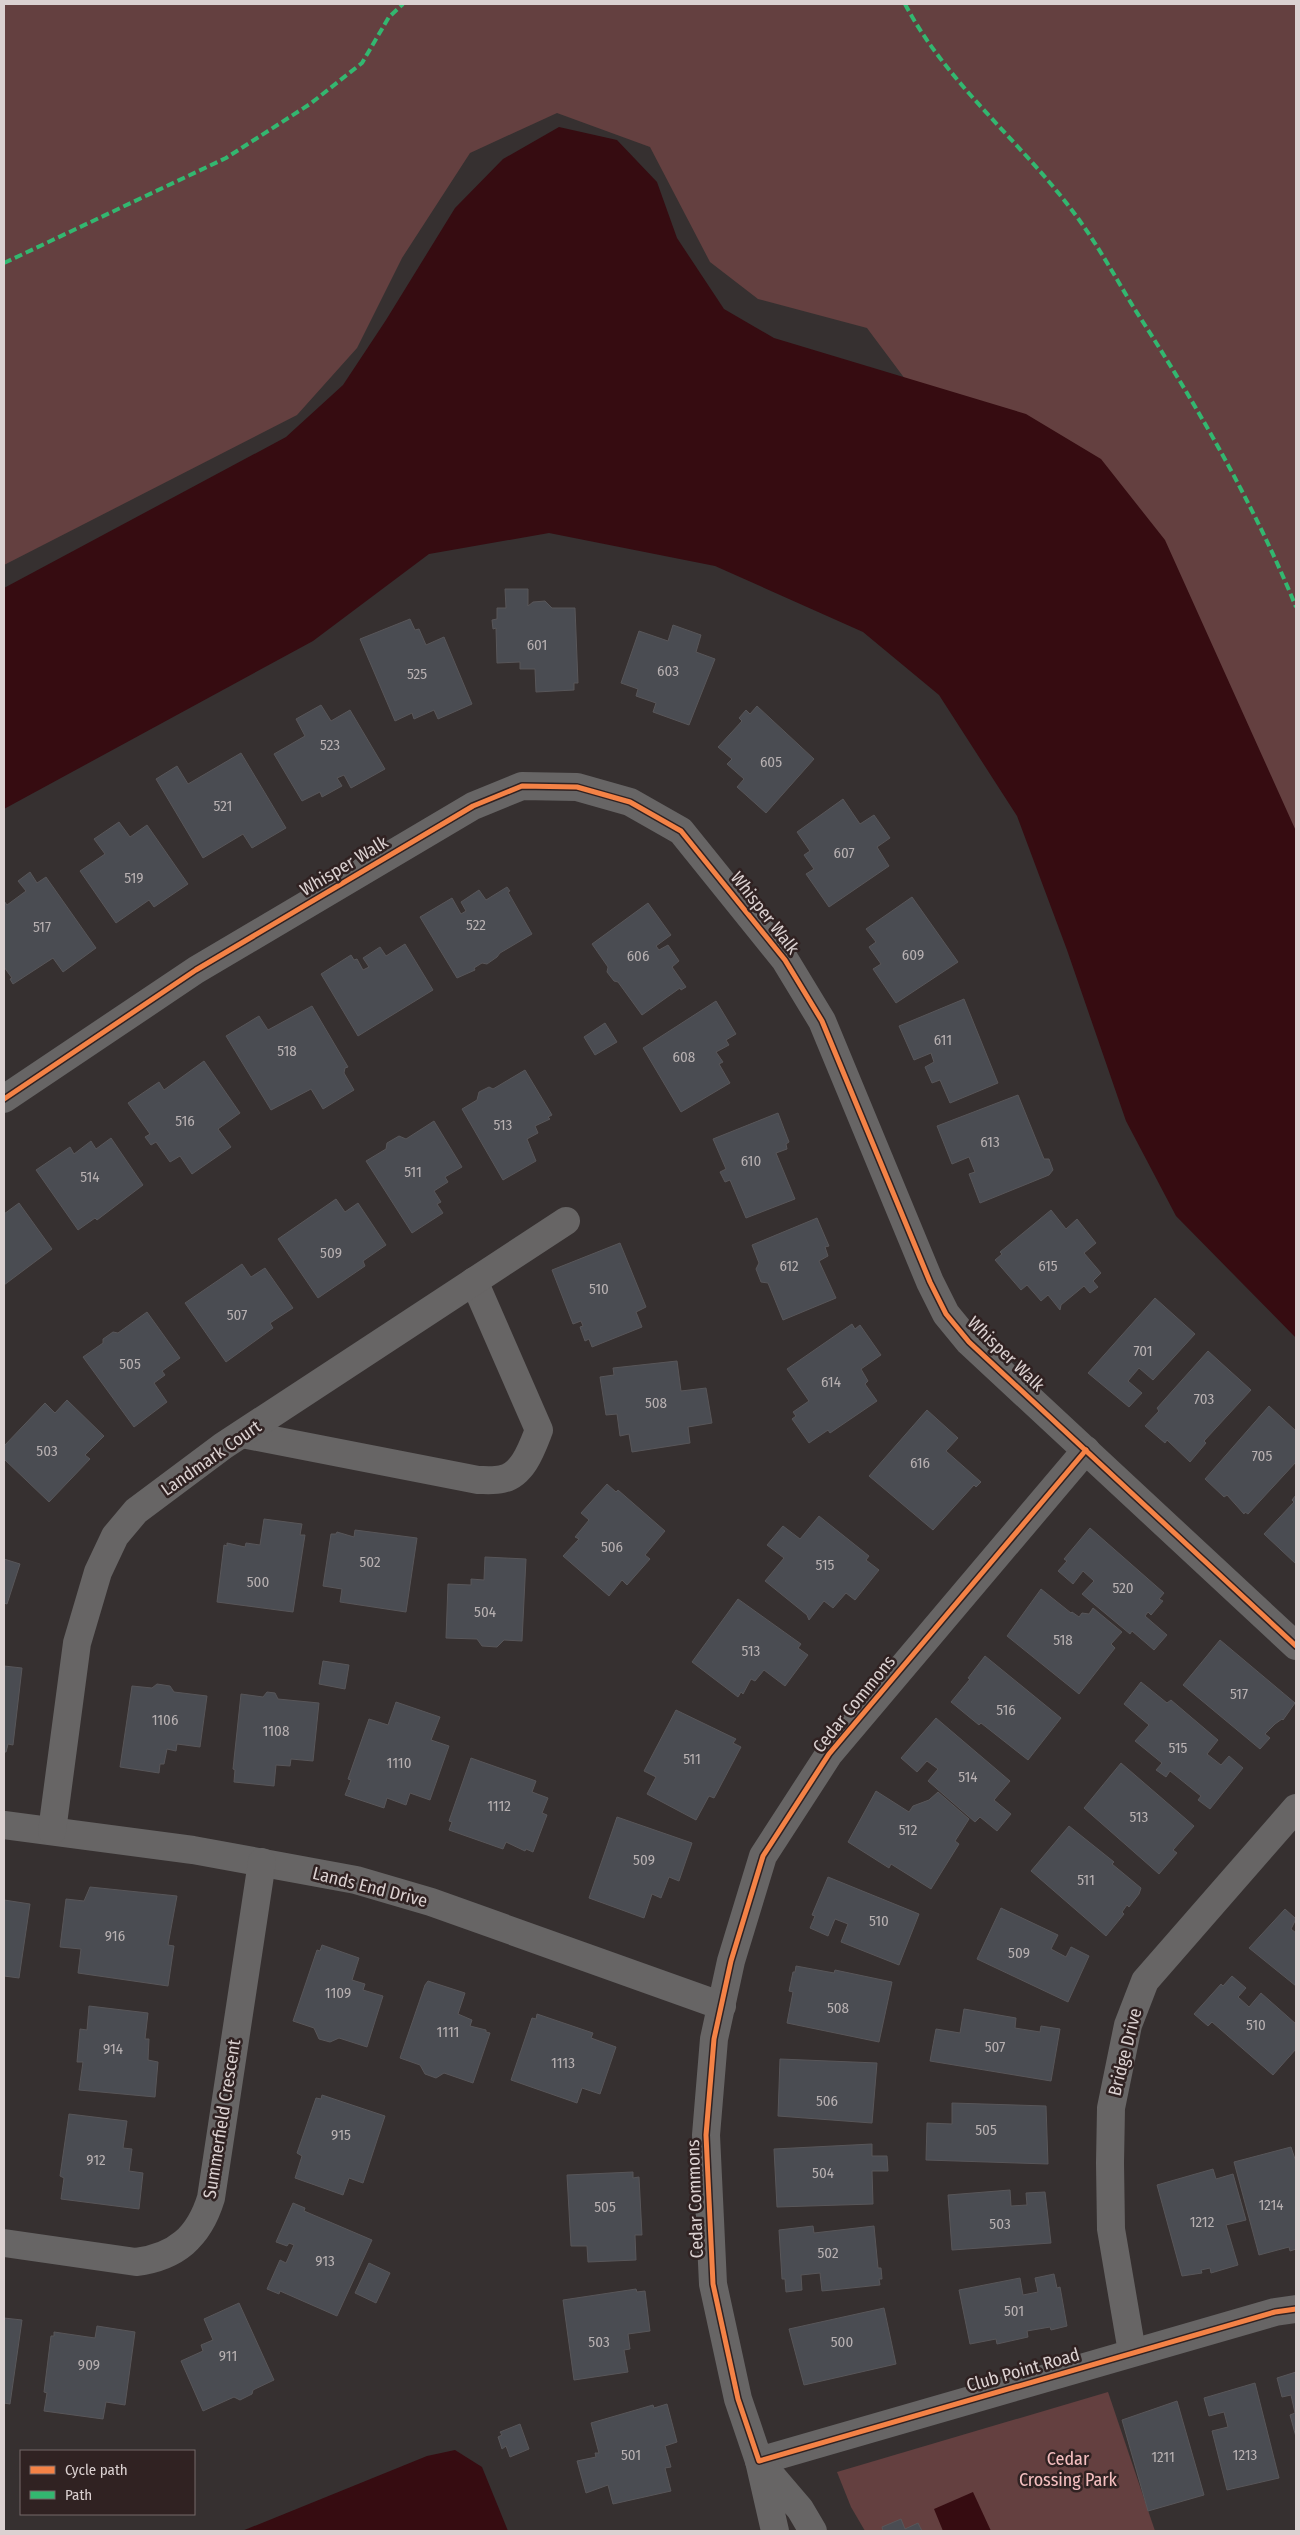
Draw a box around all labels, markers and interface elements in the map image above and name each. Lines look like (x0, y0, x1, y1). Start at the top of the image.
house number: 601 (527, 636, 547, 654)
house number: 603 (657, 662, 679, 680)
house number: 525 (407, 665, 427, 683)
house number: 523 (320, 736, 340, 754)
house number: 605 (760, 753, 782, 771)
house number: 521 (214, 797, 232, 815)
street label: Whisper Walk (296, 831, 393, 901)
house number: 607 (833, 844, 855, 862)
street label: Whisper Walk (726, 867, 804, 959)
house number: 519 (124, 869, 144, 887)
house number: 522 (466, 916, 486, 934)
house number: 517 (33, 918, 51, 936)
house number: 609 (902, 946, 924, 964)
house number: 606 (627, 947, 649, 965)
house number: 611 (934, 1031, 952, 1049)
house number: 518 (277, 1042, 297, 1060)
house number: 608 (673, 1048, 695, 1066)
house number: 516 (175, 1112, 195, 1130)
house number: 513 (494, 1116, 513, 1134)
house number: 613 (980, 1133, 1000, 1151)
house number: 610 (741, 1152, 761, 1170)
house number: 511 (404, 1163, 422, 1181)
house number: 514 (80, 1168, 100, 1186)
house number: 509 (320, 1244, 342, 1262)
house number: 612 (779, 1257, 799, 1275)
house number: 615 (1038, 1257, 1058, 1275)
house number: 510 (589, 1280, 609, 1298)
house number: 507 (227, 1306, 247, 1324)
street label: Whisper Walk (963, 1312, 1050, 1397)
house number: 701 (1133, 1342, 1153, 1360)
house number: 505 (119, 1355, 141, 1373)
house number: 614 (821, 1373, 841, 1391)
house number: 703 (1194, 1390, 1214, 1408)
house number: 508 (645, 1394, 667, 1412)
street label: Landmark Court (157, 1415, 265, 1501)
house number: 503 (36, 1442, 58, 1460)
house number: 705 (1252, 1447, 1272, 1465)
house number: 616 (910, 1454, 930, 1472)
house number: 506 (601, 1538, 623, 1556)
house number: 502 (359, 1553, 381, 1571)
house number: 515 (816, 1556, 835, 1574)
house number: 500 (247, 1573, 269, 1591)
house number: 520 (1112, 1579, 1134, 1597)
house number: 504 (474, 1603, 496, 1621)
house number: 518 (1053, 1631, 1073, 1649)
house number: 513 (742, 1642, 761, 1660)
street label: Cedar Commons (808, 1651, 900, 1757)
house number: 517 (1230, 1685, 1248, 1703)
house number: 516 (996, 1701, 1016, 1719)
house number: 1106 (152, 1711, 178, 1729)
house number: 1108 (263, 1722, 289, 1740)
house number: 515 (1169, 1739, 1188, 1757)
house number: 511 (683, 1750, 701, 1768)
house number: 1110 (387, 1754, 411, 1772)
house number: 514 (958, 1768, 978, 1786)
house number: 1112 (487, 1797, 511, 1815)
house number: 513 (1130, 1808, 1149, 1826)
house number: 512 (899, 1821, 918, 1839)
house number: 509 (633, 1851, 655, 1869)
street label: Lands End Drive (310, 1862, 430, 1912)
house number: 511 (1077, 1871, 1095, 1889)
house number: 510 (869, 1912, 889, 1930)
house number: 916 (105, 1927, 125, 1945)
house number: 509 (1008, 1944, 1030, 1962)
house number: 1109 (325, 1984, 351, 2002)
house number: 508 (827, 1999, 849, 2017)
street label: Bridge Drive (1103, 2006, 1147, 2098)
house number: 510 (1246, 2016, 1266, 2034)
house number: 1111 (437, 2023, 459, 2041)
street label: Summerfield Crescent (199, 2038, 245, 2200)
house number: 507 (985, 2038, 1005, 2056)
house number: 914 (103, 2040, 123, 2058)
house number: 1113 (551, 2054, 575, 2072)
house number: 506 (816, 2092, 838, 2110)
house number: 505 (975, 2121, 997, 2139)
house number: 915 (331, 2126, 351, 2144)
street label: Cedar Commons (682, 2139, 708, 2259)
house number: 912 (86, 2151, 106, 2169)
house number: 504 (812, 2164, 834, 2182)
house number: 1214 (1258, 2196, 1284, 2214)
house number: 505 (594, 2198, 616, 2216)
house number: 1212 (1190, 2213, 1215, 2231)
house number: 503 (989, 2215, 1011, 2233)
house number: 502 (817, 2244, 839, 2262)
house number: 913 (315, 2252, 335, 2270)
house number: 501 (1004, 2302, 1024, 2320)
house number: 503 (588, 2333, 610, 2351)
house number: 500 (831, 2333, 853, 2351)
street label: Club Point Road (964, 2343, 1082, 2397)
house number: 911 (219, 2347, 237, 2365)
house number: 909 (78, 2356, 100, 2374)
house number: 501 (621, 2446, 641, 2464)
house number: 1213 (1233, 2446, 1258, 2464)
park label: Cedar Crossing Park (1019, 2448, 1118, 2491)
house number: 1211 (1151, 2448, 1175, 2466)
legend (20, 2450, 195, 2515)
text: Cycle path (65, 2461, 128, 2479)
text: Path (65, 2486, 92, 2504)

